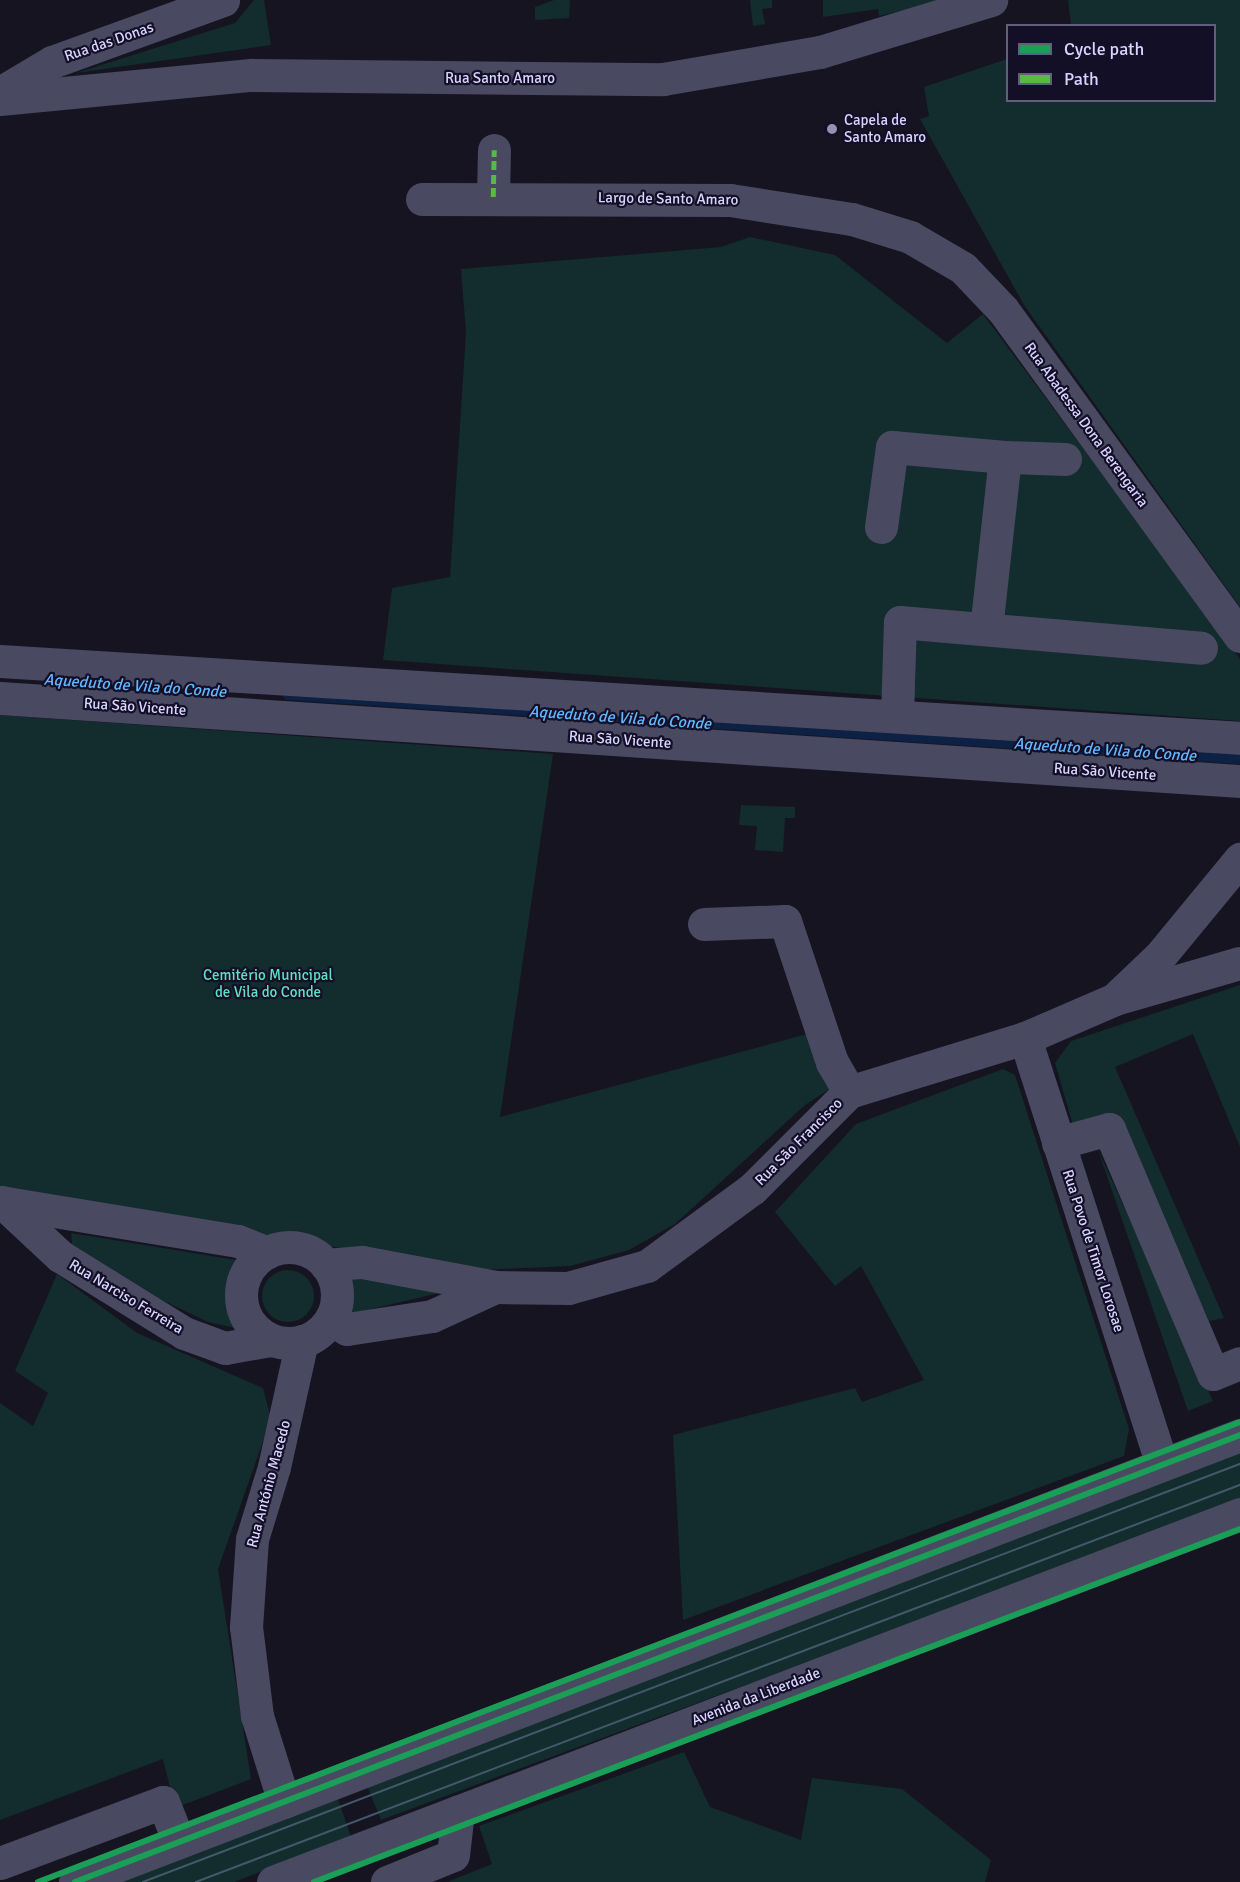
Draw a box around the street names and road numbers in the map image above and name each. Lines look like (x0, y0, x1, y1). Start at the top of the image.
street label: Rua das Donas (62, 18, 156, 66)
street label: Rua Santo Amaro (445, 70, 555, 88)
street label: Largo de Santo Amaro (598, 189, 738, 209)
street label: Rua Abadessa Dona Berengaria (1020, 339, 1152, 511)
street label: Rua São Vicente (83, 694, 187, 720)
street label: Rua São Vicente (568, 727, 672, 753)
street label: Rua São Vicente (1053, 759, 1157, 785)
street label: Rua São Francisco (752, 1095, 846, 1189)
street label: Rua Povo de Timor Lorosae (1058, 1167, 1128, 1335)
street label: Rua Narciso Ferreira (66, 1256, 186, 1338)
street label: Rua António Macedo (243, 1418, 295, 1550)
street label: Avenida da Liberdade (689, 1664, 823, 1730)

